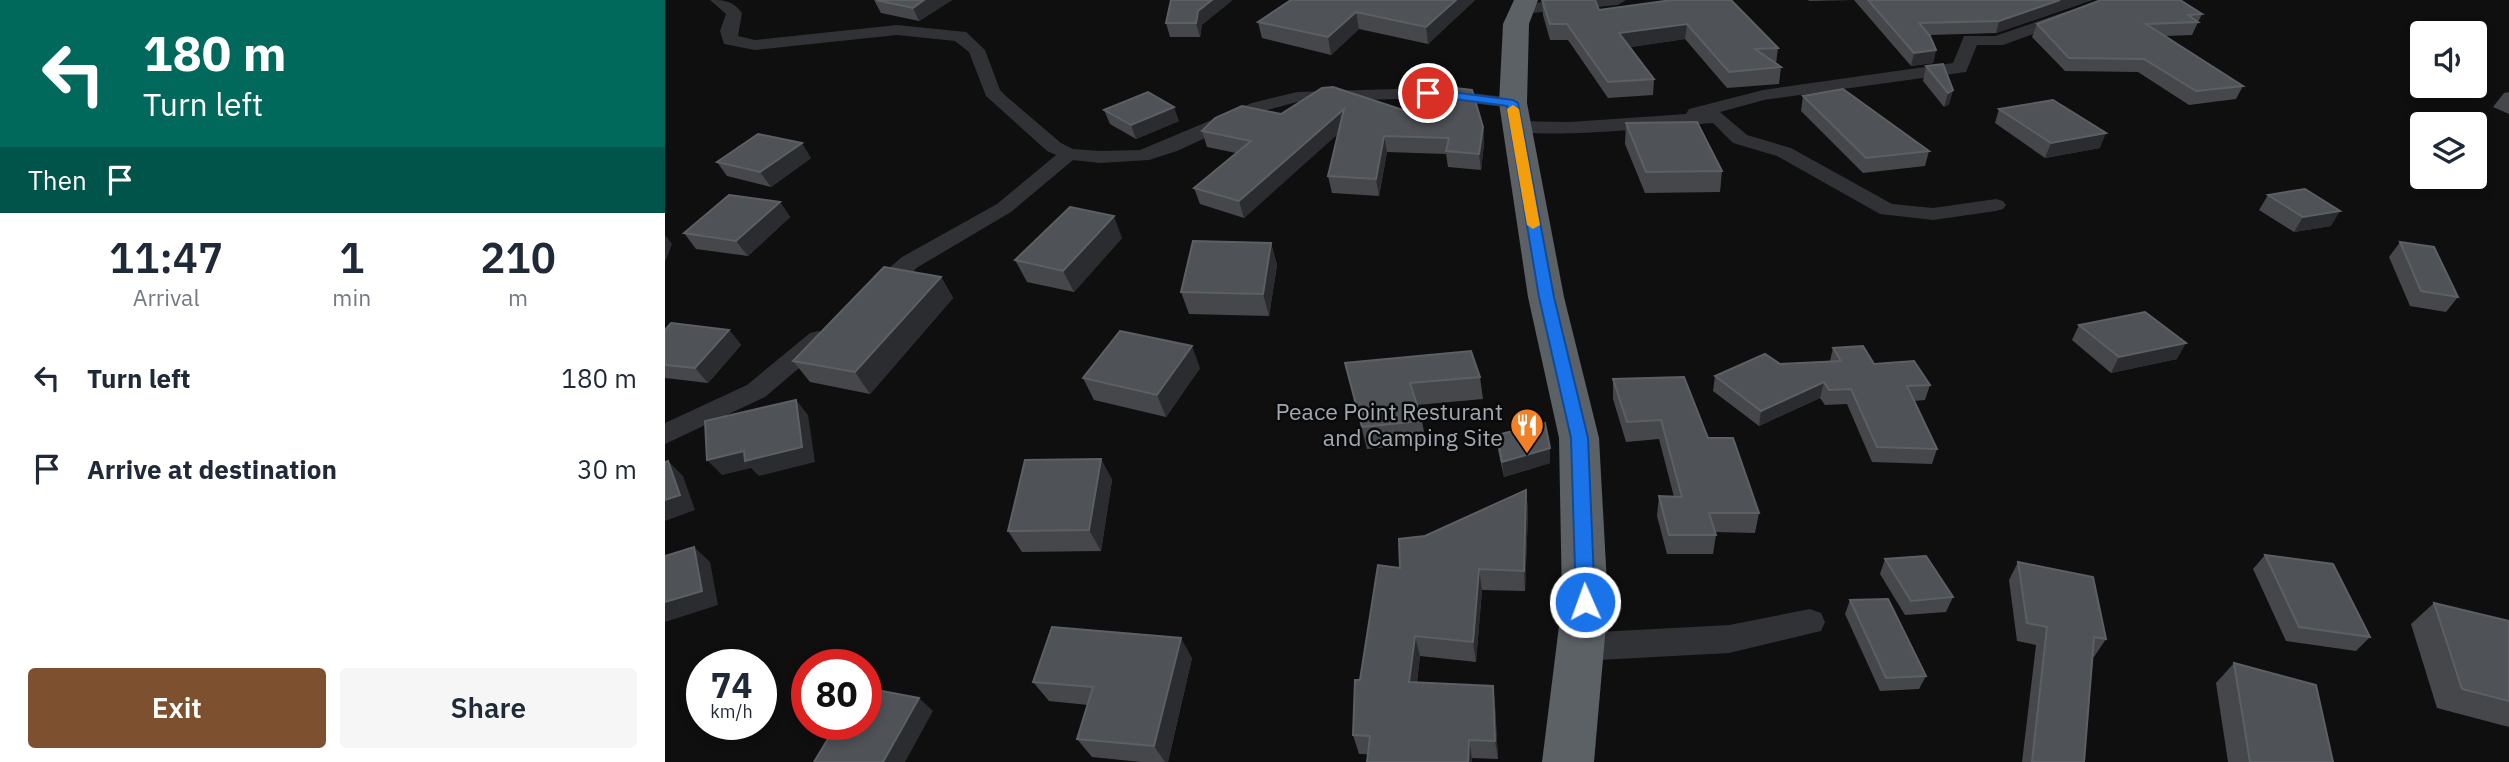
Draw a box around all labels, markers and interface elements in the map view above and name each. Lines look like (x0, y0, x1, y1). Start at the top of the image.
text: 180 m (143, 21, 287, 84)
map controls (2410, 21, 2487, 189)
button: sound (2410, 21, 2487, 98)
icon: left (28, 28, 119, 119)
pin (1398, 63, 1458, 123)
icon: arrive (1409, 74, 1447, 112)
text: Turn left (143, 83, 263, 125)
button: layers (2410, 112, 2487, 189)
icon: arrive (101, 161, 139, 199)
text: Then (28, 163, 87, 197)
text: 11:47 (109, 230, 223, 285)
text: 1 (339, 230, 364, 285)
text: 210 (480, 230, 556, 285)
text: Arrival (133, 282, 200, 312)
text: min (332, 282, 371, 312)
text: m (508, 282, 528, 312)
icon: left (28, 359, 66, 397)
text: Turn left (87, 361, 190, 395)
text: 180 m (561, 361, 637, 395)
place label: Peace Point Resturant and Camping Site (1276, 396, 1503, 452)
restaurant icon: Peace Point Resturant and Camping Site (1508, 406, 1546, 455)
icon: arrive (28, 450, 66, 488)
text: Arrive at destination (87, 452, 337, 486)
text: 30 m (577, 452, 637, 486)
position arrow (1548, 565, 1622, 639)
speed limit sign: 80 (791, 649, 882, 740)
text: 74 (710, 662, 753, 708)
button: Exit (28, 668, 326, 748)
button: Share (340, 668, 637, 748)
text: km/h (710, 700, 753, 723)

